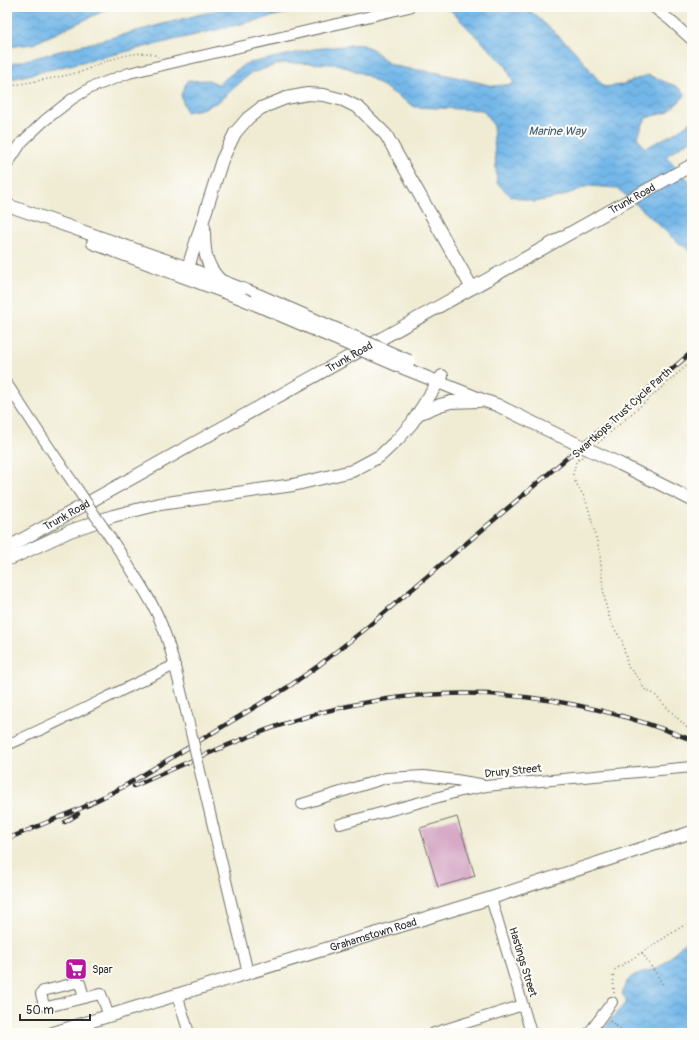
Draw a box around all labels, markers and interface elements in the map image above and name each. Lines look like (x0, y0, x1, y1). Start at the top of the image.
water label: Marine Way (529, 124, 587, 139)
street label: Trunk Road (606, 180, 658, 217)
street label: Trunk Road (324, 339, 375, 375)
street label: Swartkops Trust Cycle Parth (570, 365, 674, 461)
street label: Trunk Road (41, 497, 92, 533)
street label: Drury Street (484, 761, 543, 780)
street label: Grahamstown Road (328, 915, 418, 954)
street label: Hastings Street (506, 926, 540, 999)
supermarket icon: Spar (63, 956, 89, 982)
place label: Spar (92, 963, 113, 976)
scale bar (20, 996, 90, 1022)
text: 50 m (26, 1003, 54, 1018)

